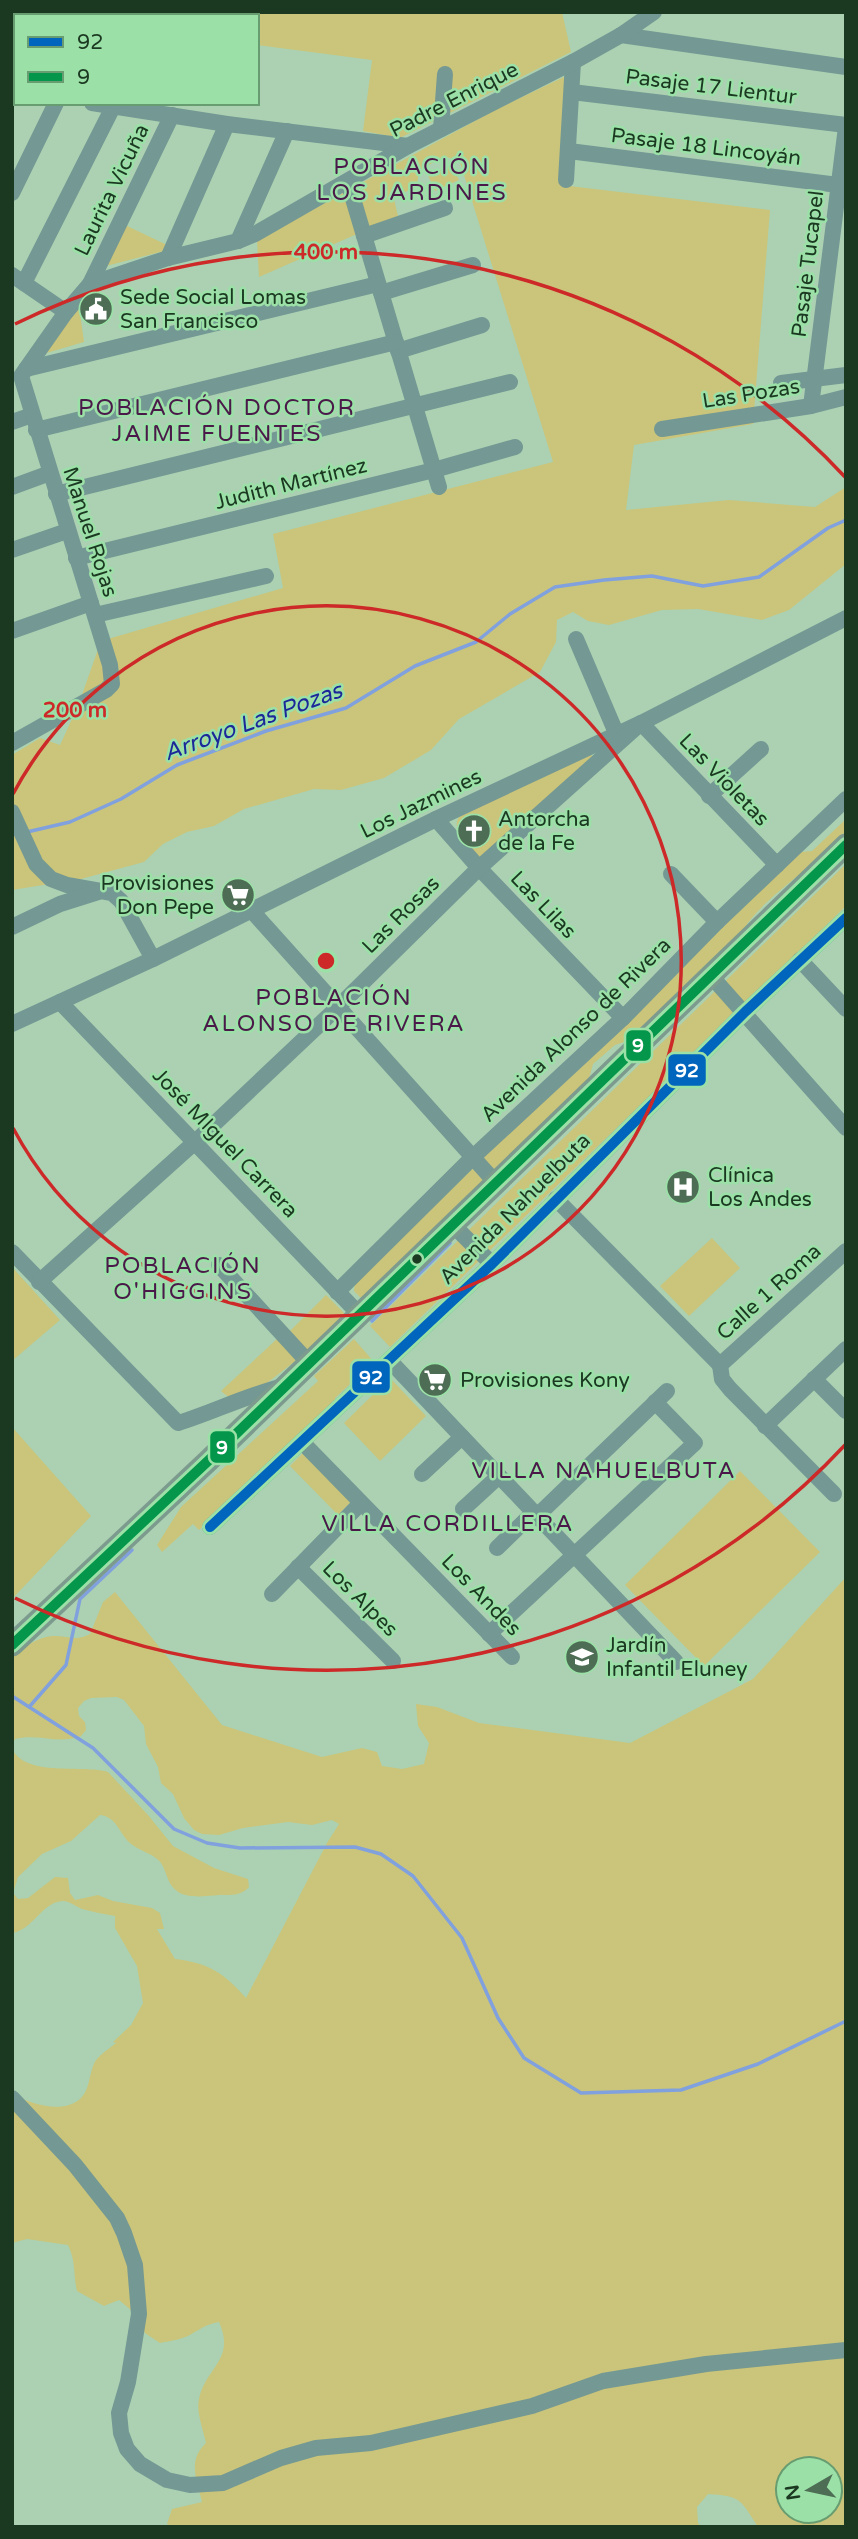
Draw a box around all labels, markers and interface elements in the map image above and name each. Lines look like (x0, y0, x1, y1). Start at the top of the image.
legend (14, 14, 259, 105)
text: 92 (77, 30, 103, 55)
street label: Padre Enrique (386, 57, 523, 143)
street label: Pasaje 17 Lientur (624, 64, 798, 110)
text: 9 (77, 65, 90, 90)
street label: Laurita Vicuña (69, 120, 155, 260)
street label: Pasaje 18 Lincoyán (610, 123, 802, 171)
district label: POBLACIÓN LOS JARDINES (316, 153, 508, 207)
street label: Pasaje Tucapel (787, 189, 829, 339)
text: 400 m (294, 240, 358, 265)
place label: Sede Social Lomas San Francisco (120, 285, 306, 334)
public building icon: Sede Social Lomas San Francisco (77, 290, 115, 328)
street label: Las Pozas (700, 374, 802, 414)
district label: POBLACIÓN DOCTOR JAIME FUENTES (78, 394, 356, 448)
street label: Judith Martínez (212, 453, 370, 515)
street label: Manuel Rojas (57, 464, 123, 600)
water label: Arroyo Las Pozas (160, 676, 348, 767)
text: 200 m (43, 698, 107, 723)
street label: Las Violetas (674, 729, 774, 831)
street label: Los Jazmines (356, 764, 486, 844)
place label: Antorcha de la Fe (498, 807, 590, 856)
church icon: Antorcha de la Fe (455, 812, 493, 850)
street label: Las Lilas (505, 866, 581, 944)
place label: Provisiones Don Pepe (101, 871, 214, 920)
street label: Las Rosas (357, 871, 445, 959)
supermarket icon: Provisiones Don Pepe (219, 876, 257, 914)
street label: Avenida Alonso de Rivera (476, 933, 676, 1127)
centre of rings (314, 949, 338, 973)
district label: POBLACIÓN ALONSO DE RIVERA (202, 984, 466, 1038)
line badge: 9 (625, 1029, 652, 1062)
text: 9 (632, 1035, 644, 1057)
line badge: 92 (667, 1053, 707, 1087)
text: 92 (675, 1060, 699, 1082)
street label: José MIguel Carrera (147, 1063, 303, 1223)
street label: Avenida Nahuelbuta (434, 1128, 596, 1290)
place label: Clínica Los Andes (708, 1163, 812, 1212)
hospital icon: Clínica Los Andes (664, 1168, 702, 1206)
street label: Calle 1 Roma (712, 1239, 826, 1345)
district label: POBLACIÓN O'HIGGINS (104, 1252, 262, 1306)
unlabelled marker (410, 1252, 424, 1266)
line badge: 92 (351, 1360, 391, 1394)
supermarket icon: Provisiones Kony (416, 1361, 454, 1399)
text: 92 (359, 1367, 383, 1389)
place label: Provisiones Kony (460, 1368, 630, 1393)
line badge: 9 (209, 1430, 236, 1464)
text: 9 (216, 1437, 228, 1459)
district label: VILLA NAHUELBUTA (471, 1457, 737, 1485)
district label: VILLA CORDILLERA (322, 1510, 574, 1538)
street label: Los Andes (436, 1549, 526, 1641)
street label: Los Alpes (317, 1556, 403, 1642)
place label: Jardín Infantil Eluney (606, 1633, 748, 1682)
school or university icon: Jardín Infantil Eluney (563, 1638, 601, 1676)
north arrow (774, 2455, 844, 2525)
text: N (781, 2483, 805, 2502)

